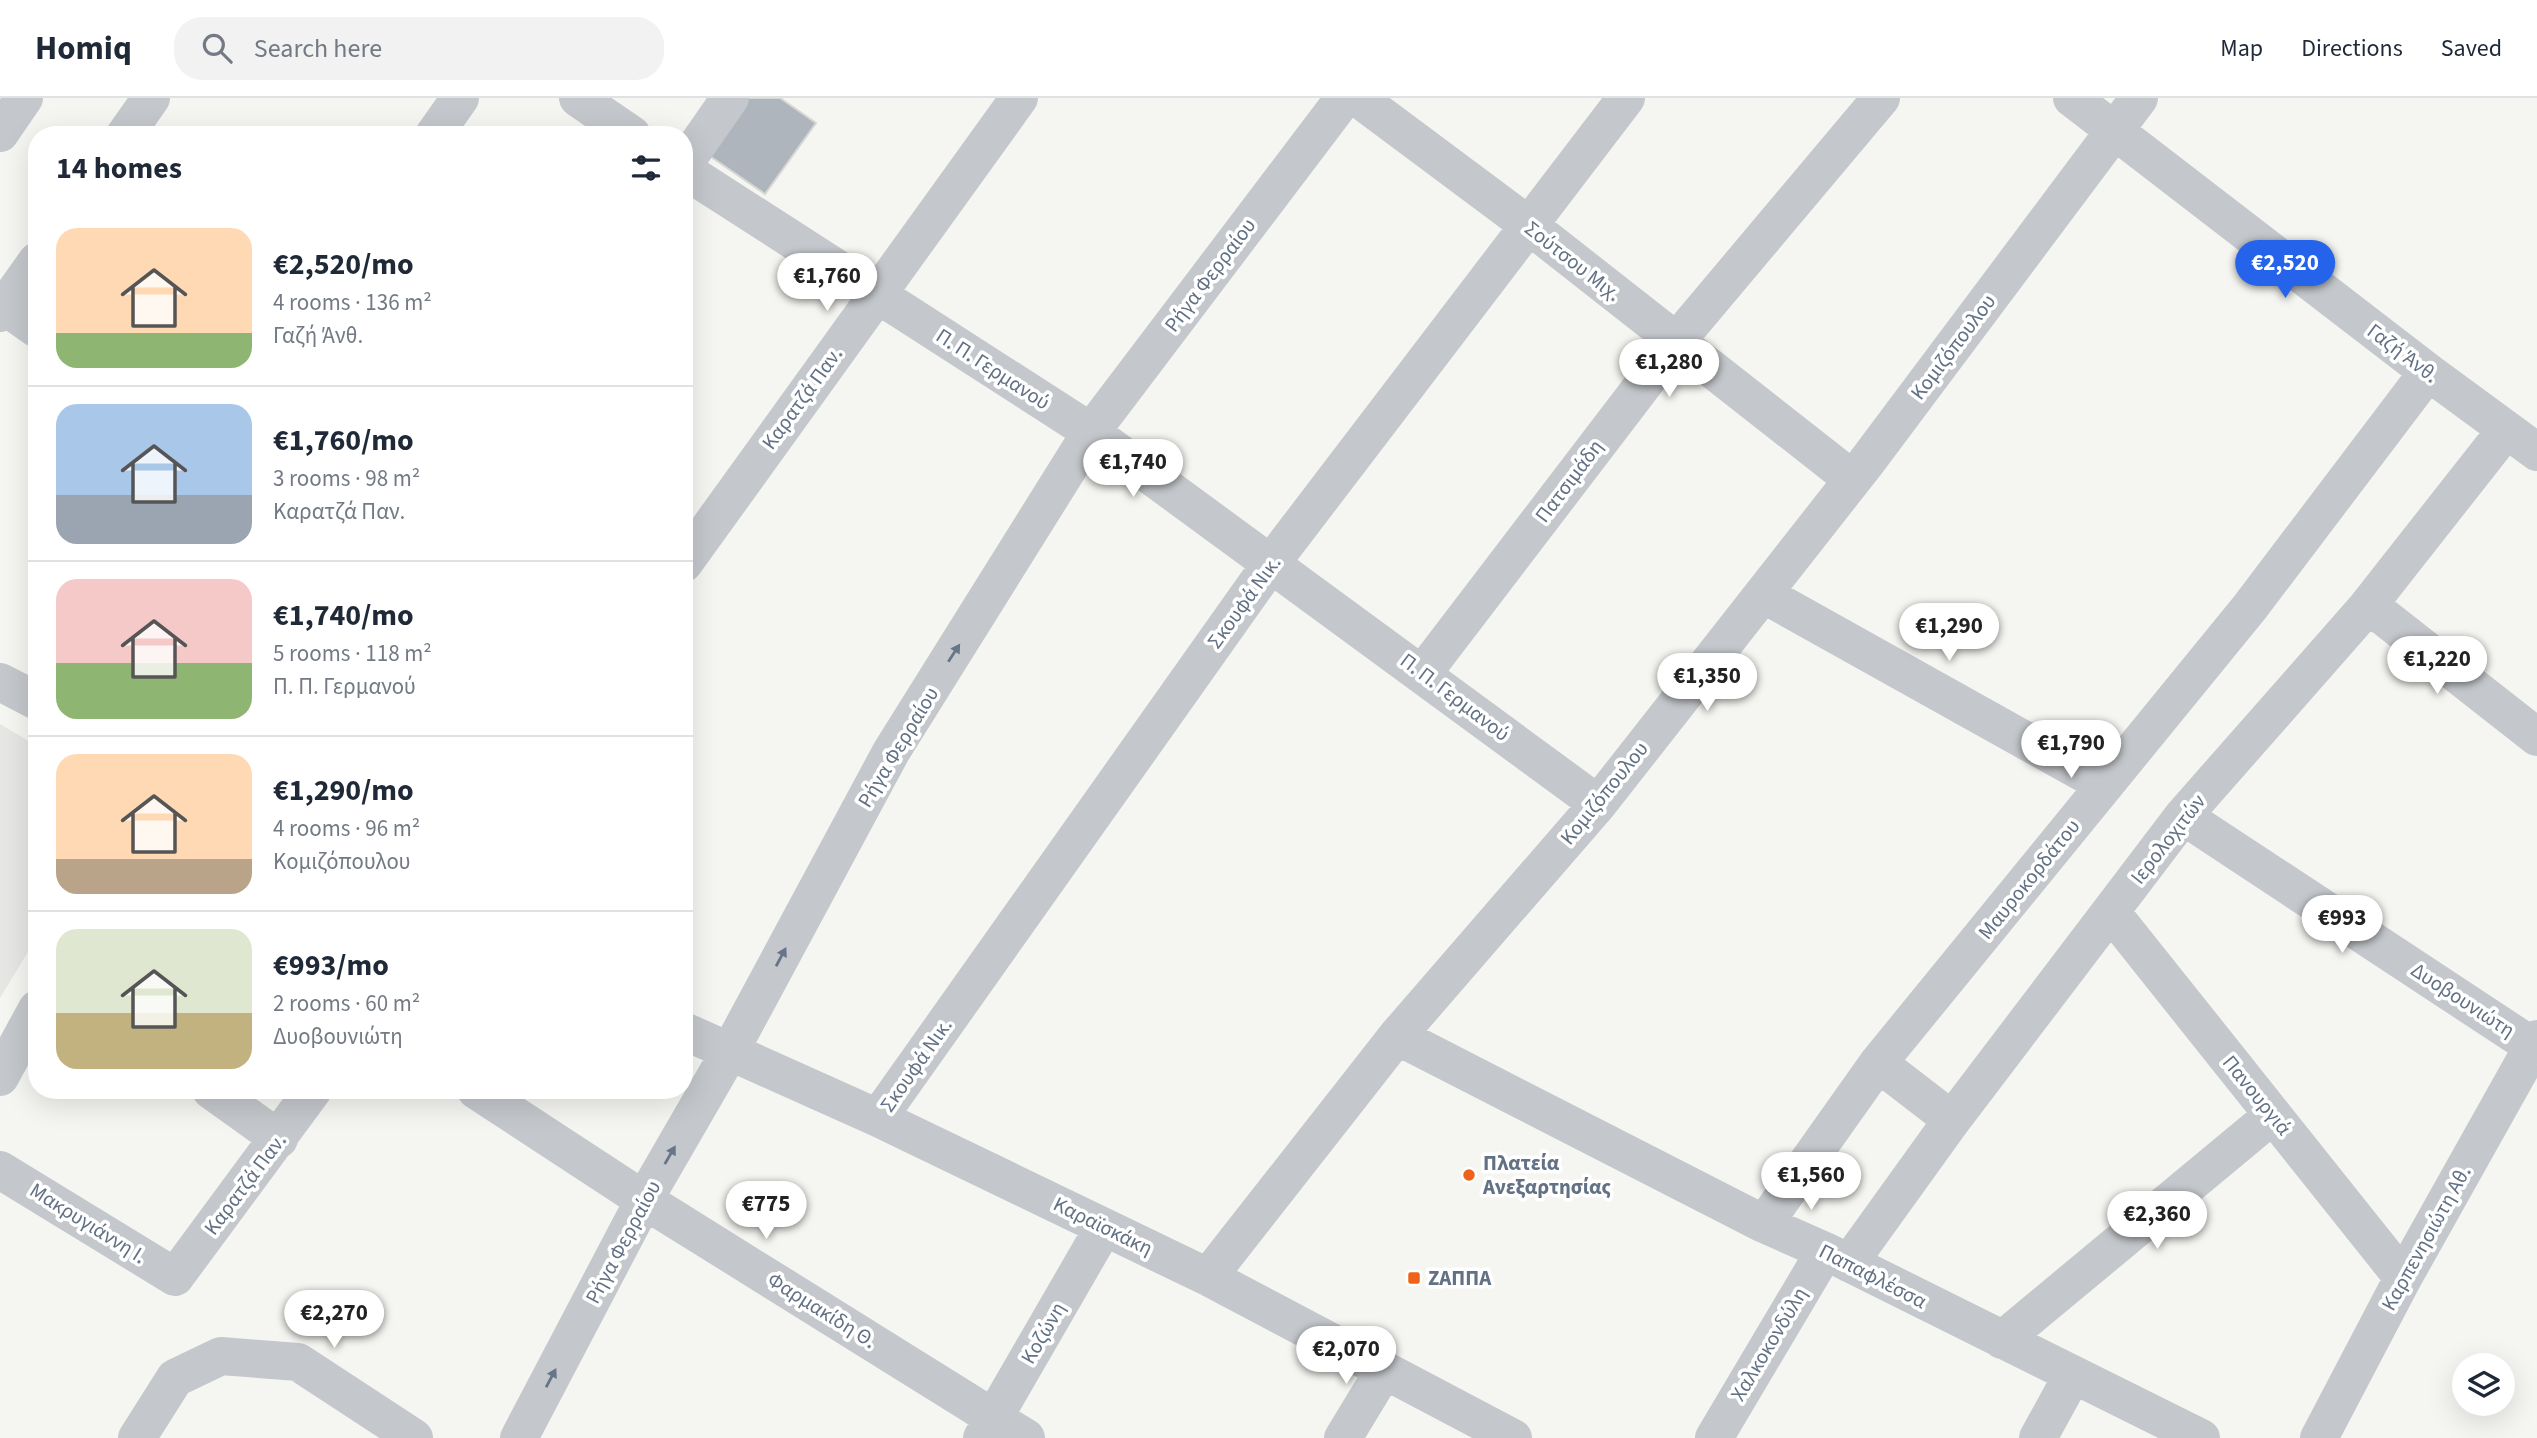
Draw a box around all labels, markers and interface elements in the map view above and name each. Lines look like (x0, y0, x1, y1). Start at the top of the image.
search box (174, 17, 664, 80)
text: Homiq (35, 25, 132, 72)
icon: search (198, 29, 236, 67)
text: Search here (254, 30, 382, 67)
text: Map (2220, 31, 2263, 66)
text: Directions (2301, 31, 2403, 66)
text: Saved (2441, 31, 2502, 66)
text: 14 homes (56, 147, 182, 190)
icon: filters (627, 149, 665, 187)
street label: Ρήγα Φερραίου (1157, 212, 1263, 338)
street label: Σούτσου Μιχ. (1518, 214, 1628, 308)
pin: €2,520 (2228, 240, 2342, 300)
text: €2,520/mo (273, 243, 414, 286)
text: €2,520 (2251, 246, 2319, 279)
pin: €1,760 (770, 254, 884, 313)
icon: home (112, 256, 196, 340)
text: €1,760 (793, 259, 861, 292)
text: 4 rooms · 136 m² (273, 286, 432, 319)
street label: Κομιζόπουλου (1903, 288, 2003, 406)
street label: Γαζή Άνθ. (2361, 316, 2445, 390)
text: Γαζή Άνθ. (273, 319, 363, 352)
street label: Π. Π. Γερμανού (930, 321, 1056, 417)
street label: Καρατζά Παν. (754, 340, 850, 456)
pin: €1,280 (1612, 340, 1726, 399)
text: €1,280 (1635, 345, 1703, 378)
text: €1,760/mo (273, 419, 414, 462)
icon: home (112, 432, 196, 516)
street label: Πατσιμάδη (1528, 433, 1610, 529)
pin: €1,740 (1076, 440, 1190, 499)
text: €1,740 (1099, 445, 1167, 478)
text: 3 rooms · 98 m² (273, 462, 420, 495)
text: Καρατζά Παν. (273, 495, 405, 528)
street label: Σκουφά Νικ. (1200, 549, 1288, 655)
text: €1,740/mo (273, 594, 414, 637)
pin: €1,290 (1892, 603, 2006, 663)
icon: home (112, 607, 196, 691)
text: €1,290 (1915, 609, 1983, 642)
pin: €1,220 (2380, 636, 2494, 696)
text: 5 rooms · 118 m² (273, 637, 432, 670)
text: €1,220 (2403, 642, 2471, 675)
one-way arrow (948, 643, 961, 663)
street label: Π. Π. Γερμανού (1394, 646, 1516, 748)
pin: €1,350 (1650, 654, 1764, 713)
text: €1,350 (1673, 659, 1741, 692)
text: Π. Π. Γερμανού (273, 670, 416, 703)
street label: Ρήγα Φερραίου (850, 681, 946, 813)
pin: €1,790 (2014, 720, 2128, 780)
text: €1,790 (2037, 726, 2105, 759)
street label: Κομιζόπουλου (1553, 735, 1655, 851)
text: €1,290/mo (273, 769, 414, 812)
icon: home (112, 782, 196, 866)
street label: Ιερολοχιτών (2123, 788, 2213, 890)
text: 4 rooms · 96 m² (273, 812, 420, 845)
street label: Μαυροκορδάτου (1971, 812, 2087, 946)
text: Κομιζόπουλου (273, 845, 411, 878)
pin: €993 (2301, 896, 2383, 955)
text: €993 (2318, 901, 2366, 934)
text: €993/mo (273, 944, 389, 987)
one-way arrow (775, 947, 787, 967)
street label: Δυοβουνιώτη (2405, 955, 2521, 1045)
icon: home (112, 957, 196, 1041)
text: 2 rooms · 60 m² (273, 987, 420, 1020)
street label: Σκουφά Νικ. (873, 1012, 959, 1118)
text: Δυοβουνιώτη (273, 1020, 403, 1053)
street label: Πανουργιά (2215, 1049, 2299, 1142)
street label: Καρατζά Παν. (197, 1127, 293, 1241)
one-way arrow (664, 1146, 676, 1165)
place label: Πλατεία Ανεξαρτησίας (1482, 1148, 1612, 1202)
pin: €1,560 (1754, 1152, 1868, 1212)
text: €1,560 (1777, 1158, 1845, 1191)
street label: Καρπενησιώτη Αθ. (2374, 1160, 2478, 1316)
marker: Πλατεία Ανεξαρτησίας (1461, 1167, 1477, 1183)
street label: Μακρυγιάννη Ι. (24, 1175, 152, 1271)
street label: Ρήγα Φερραίου (578, 1175, 668, 1309)
pin: €775 (725, 1182, 807, 1241)
text: €775 (742, 1187, 790, 1220)
street label: Καραϊσκάκη (1048, 1189, 1158, 1263)
pin: €2,360 (2100, 1192, 2214, 1251)
text: €2,360 (2123, 1197, 2191, 1230)
street label: Παπαφλέσσα (1814, 1236, 1932, 1316)
place label: ΖΑΠΠΑ (1428, 1263, 1492, 1293)
street label: Φαρμακίδη Θ. (762, 1265, 882, 1355)
marker: ΖΑΠΠΑ (1406, 1270, 1422, 1286)
street label: Χαλκοκονδύλη (1723, 1281, 1815, 1407)
pin: €2,270 (277, 1290, 391, 1350)
text: €2,270 (300, 1296, 368, 1329)
street label: Κοζώνη (1013, 1296, 1073, 1370)
pin: €2,070 (1289, 1326, 1403, 1386)
text: €2,070 (1312, 1332, 1380, 1365)
map controls (2452, 1353, 2515, 1416)
button: layers (2452, 1353, 2515, 1416)
one-way arrow (545, 1368, 557, 1387)

